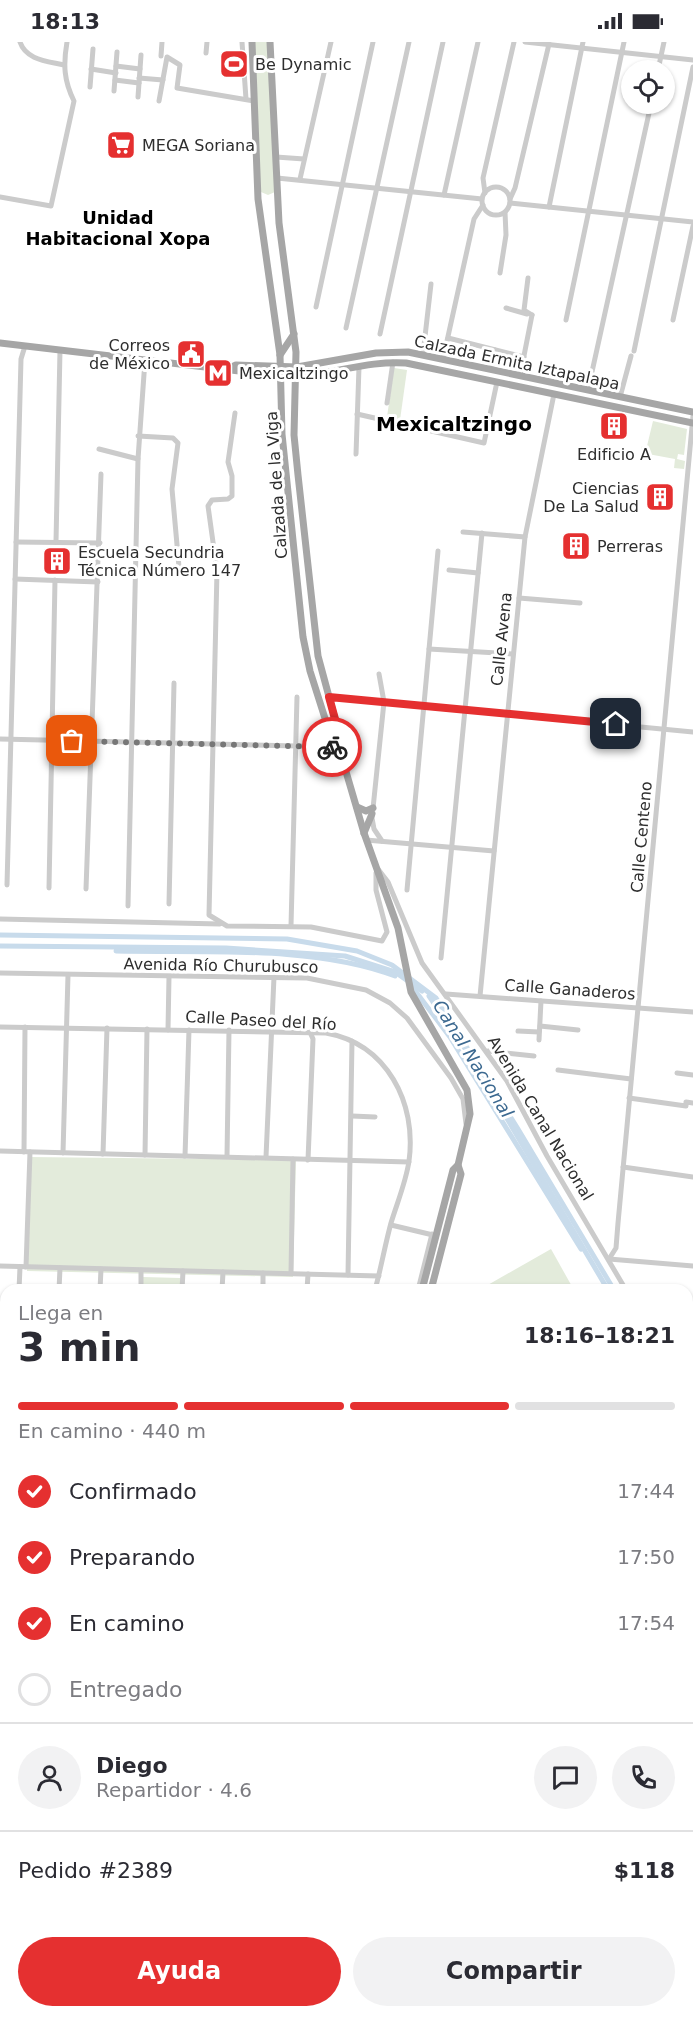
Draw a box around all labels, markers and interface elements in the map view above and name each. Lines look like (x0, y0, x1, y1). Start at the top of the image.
text: 18:13 (30, 9, 100, 34)
sports icon: Be Dynamic (218, 48, 250, 80)
place label: Be Dynamic (255, 55, 351, 74)
map controls (621, 60, 675, 114)
button: locate (621, 60, 675, 114)
supermarket icon: MEGA Soriana (105, 129, 137, 161)
place label: MEGA Soriana (142, 136, 255, 155)
district label: Unidad Habitacional Xopa (26, 207, 210, 249)
street label: Calzada Ermita Iztapalapa (412, 331, 621, 394)
place label: Correos de México (89, 336, 170, 373)
public building icon: Correos de México (175, 338, 207, 370)
metro station icon: Mexicaltzingo (202, 357, 234, 389)
place label: Mexicaltzingo (239, 364, 349, 383)
street label: Calzada de la Viga (262, 410, 291, 559)
building icon: Edificio A (598, 410, 630, 442)
district label: Mexicaltzingo (376, 412, 532, 436)
place label: Edificio A (577, 445, 651, 464)
place label: Ciencias De La Salud (543, 479, 639, 516)
building icon: Ciencias De La Salud (644, 481, 676, 513)
building icon: Perreras (560, 530, 592, 562)
place label: Perreras (597, 537, 663, 556)
place label: Escuela Secundria Técnica Número 147 (77, 543, 241, 580)
building icon: Escuela Secundria Técnica Número 147 (41, 545, 73, 577)
street label: Calle Avena (487, 591, 516, 687)
pin (590, 698, 641, 749)
icon: home (599, 707, 632, 740)
pin (46, 715, 97, 766)
courier (302, 717, 362, 777)
icon: bag (55, 724, 88, 757)
icon: bike (316, 731, 349, 764)
street label: Calle Centeno (627, 780, 656, 894)
street label: Avenida Río Churubusco (123, 954, 319, 977)
street label: Calle Ganaderos (504, 975, 636, 1004)
water label: Canal Nacional (429, 996, 518, 1121)
street label: Calle Paseo del Río (185, 1007, 337, 1034)
street label: Avenida Canal Nacional (484, 1033, 597, 1204)
text: Llega en (18, 1301, 103, 1325)
text: 18:16–18:21 (524, 1323, 675, 1348)
text: 3 min (18, 1325, 140, 1370)
text: En camino · 440 m (18, 1419, 206, 1443)
icon: check (18, 1475, 51, 1508)
text: Confirmado (69, 1479, 197, 1504)
text: 17:44 (617, 1479, 675, 1503)
icon: check (18, 1541, 51, 1574)
text: Preparando (69, 1545, 195, 1570)
text: 17:50 (617, 1545, 675, 1569)
icon: check (18, 1607, 51, 1640)
text: En camino (69, 1611, 184, 1636)
text: 17:54 (617, 1611, 675, 1635)
text: Entregado (69, 1677, 182, 1702)
button: person (18, 1746, 81, 1809)
button: chat (534, 1746, 597, 1809)
button: phone (612, 1746, 675, 1809)
text: Diego (96, 1753, 168, 1778)
text: Repartidor · 4.6 (96, 1778, 252, 1802)
text: Pedido #2389 (18, 1858, 173, 1883)
text: $118 (614, 1858, 675, 1883)
button: Ayuda (18, 1937, 341, 2006)
button: Compartir (353, 1937, 675, 2006)

